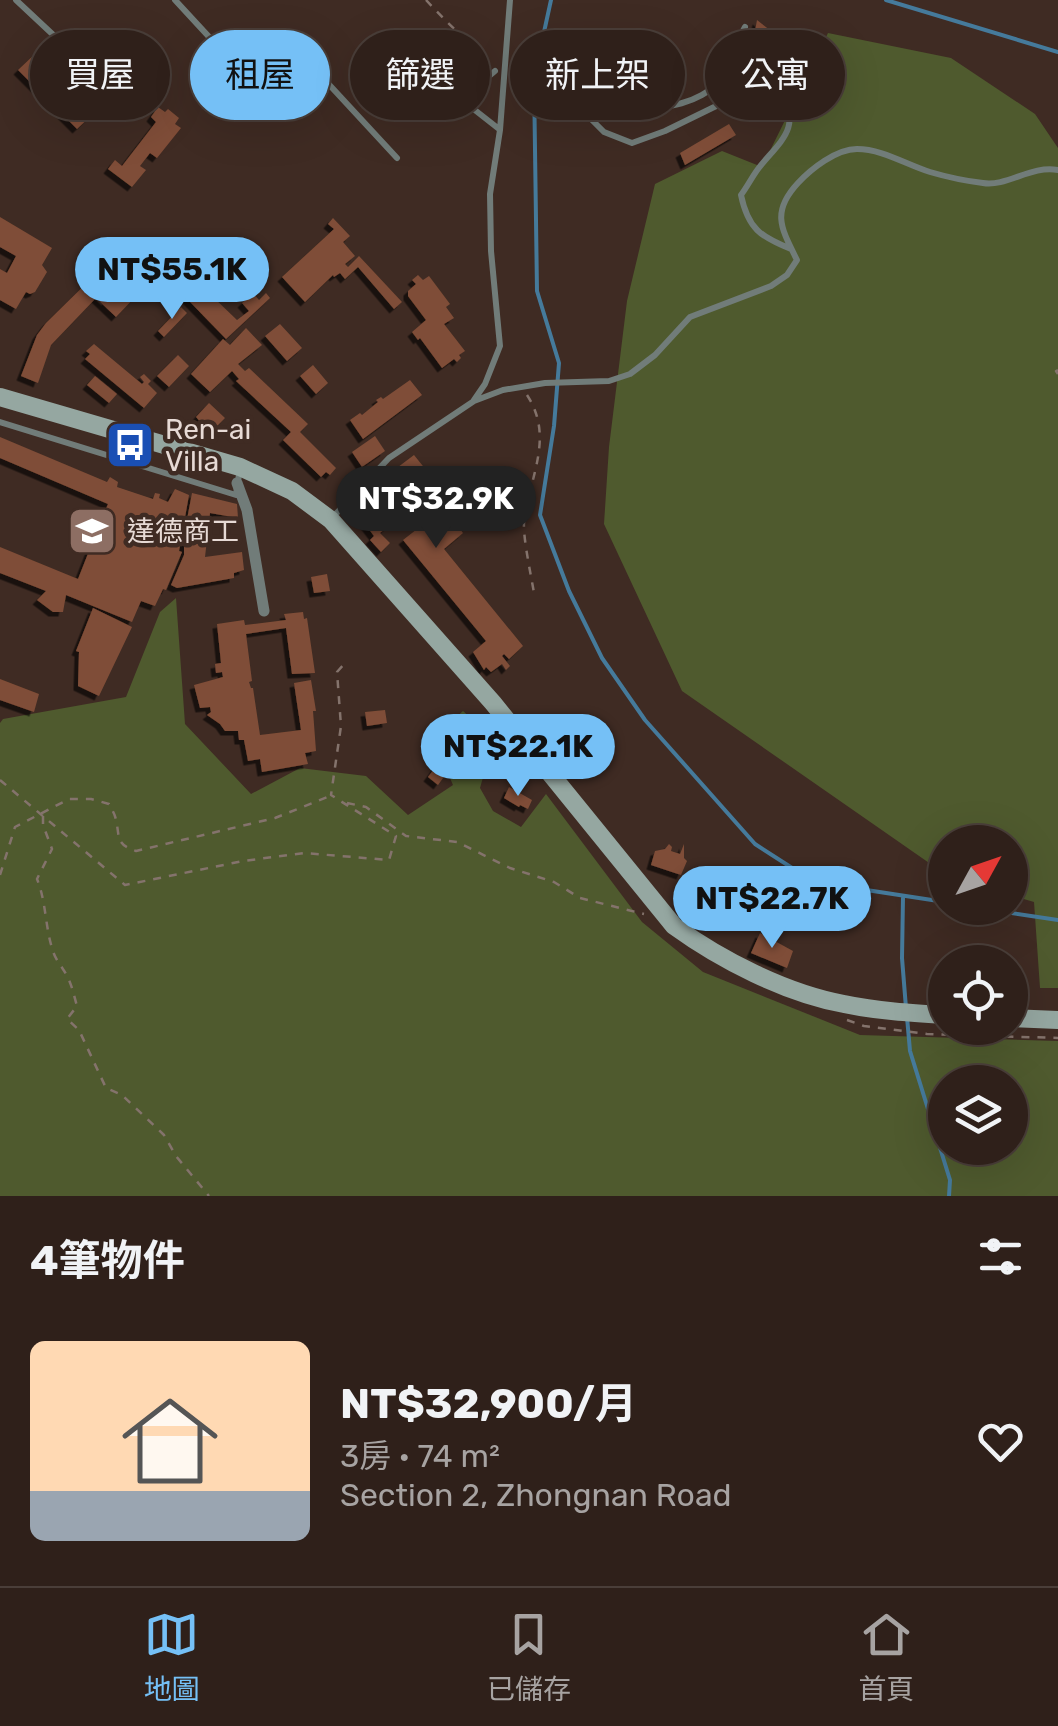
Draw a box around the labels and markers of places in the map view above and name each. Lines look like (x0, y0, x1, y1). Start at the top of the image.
pin: NT$55.1K (69, 237, 275, 322)
place label: Ren-ai Villa (165, 413, 251, 478)
bus stop icon: Ren-ai Villa (104, 419, 156, 471)
pin: NT$32.9K (333, 466, 539, 551)
school or university icon: 達德商工 (66, 505, 118, 557)
place label: 達德商工 (127, 515, 239, 548)
pin: NT$22.1K (415, 714, 621, 799)
pin: NT$22.7K (669, 866, 875, 951)

